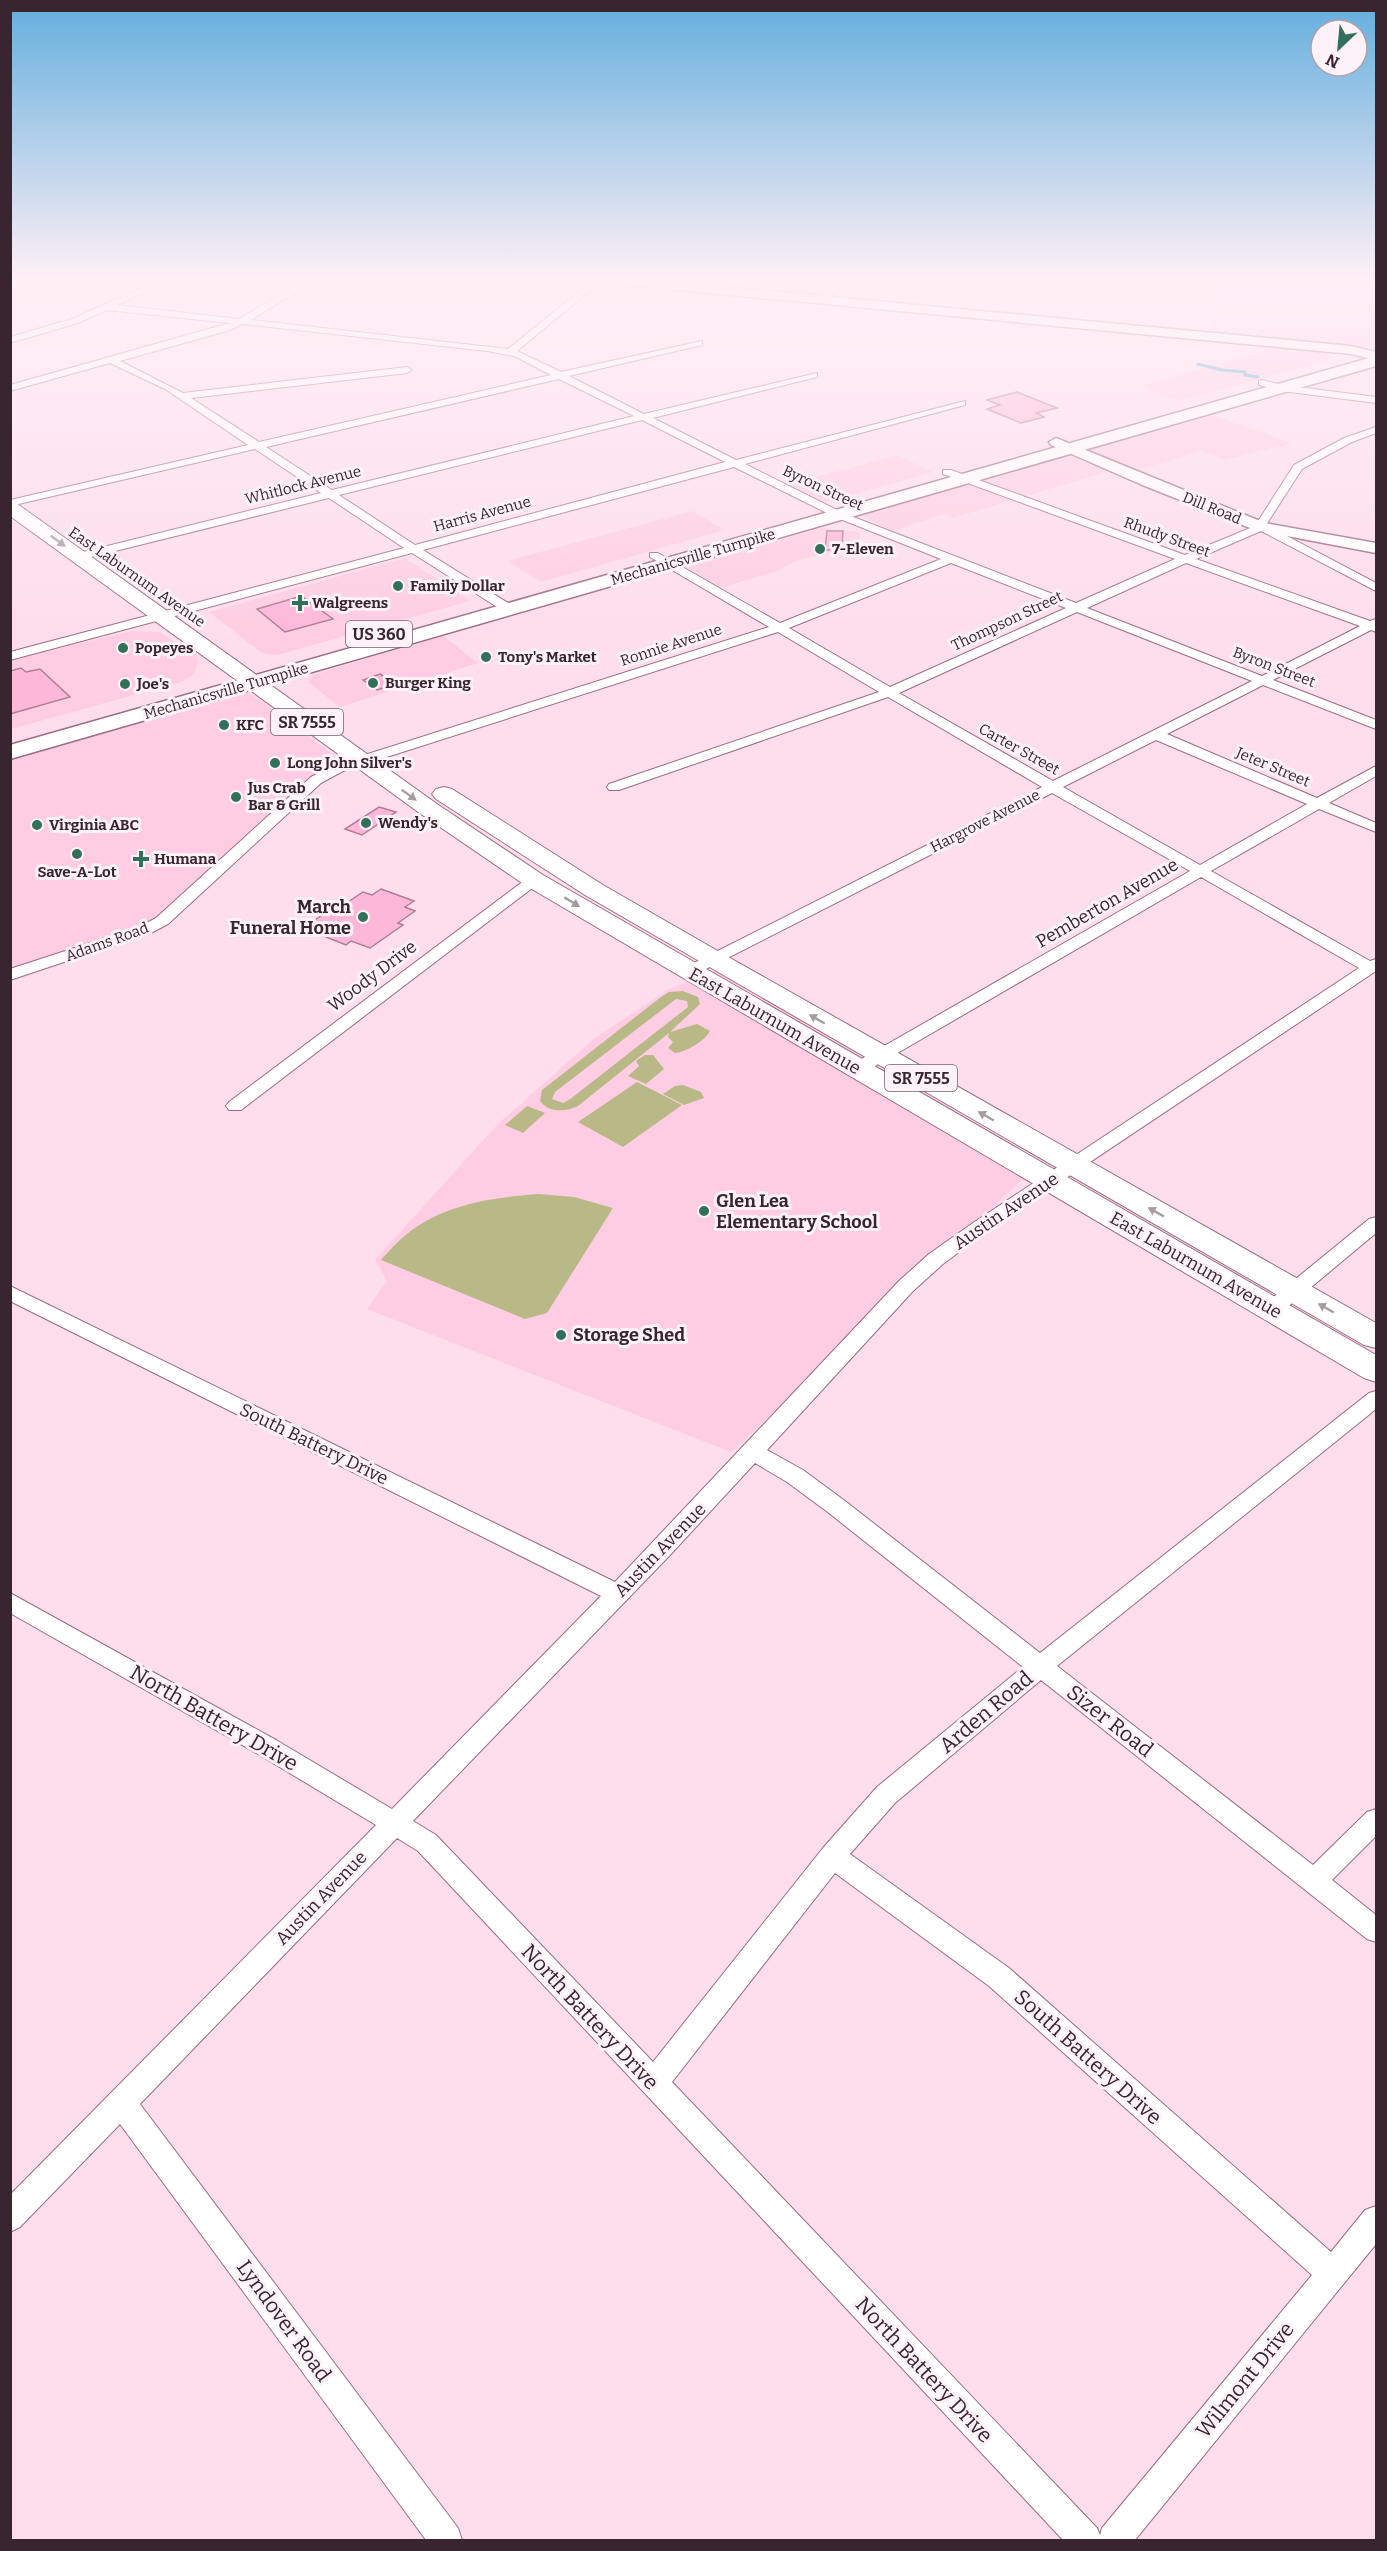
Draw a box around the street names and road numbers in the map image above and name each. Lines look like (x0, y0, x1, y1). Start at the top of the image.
street label: Byron Street (780, 461, 867, 515)
street label: Whitlock Avenue (243, 462, 363, 508)
street label: Dill Road (1180, 488, 1244, 528)
street label: Harris Avenue (431, 492, 533, 536)
street label: Rhudy Street (1121, 513, 1213, 561)
street label: East Laburnum Avenue (65, 523, 209, 631)
street label: Mechanicsville Turnpike (609, 525, 777, 589)
street label: Thompson Street (949, 587, 1066, 655)
street label: Ronnie Avenue (618, 620, 724, 670)
road number: US 360 (346, 621, 412, 647)
street label: Byron Street (1230, 643, 1318, 691)
street label: Mechanicsville Turnpike (142, 659, 310, 723)
road number: SR 7555 (271, 709, 343, 735)
street label: Carter Street (975, 719, 1063, 779)
street label: Jeter Street (1232, 743, 1313, 791)
street label: Hargrove Avenue (927, 786, 1043, 856)
street label: Pemberton Avenue (1032, 853, 1182, 953)
street label: Adams Road (63, 919, 151, 965)
street label: Woody Drive (323, 935, 421, 1017)
street label: East Laburnum Avenue (685, 963, 865, 1079)
road number: SR 7555 (885, 1065, 957, 1091)
street label: Austin Avenue (949, 1168, 1063, 1254)
street label: East Laburnum Avenue (1106, 1207, 1286, 1323)
street label: South Battery Drive (236, 1398, 392, 1490)
street label: Austin Avenue (610, 1498, 710, 1602)
street label: North Battery Drive (125, 1659, 303, 1777)
street label: Arden Road (934, 1665, 1038, 1759)
street label: Sizer Road (1062, 1679, 1158, 1763)
street label: Austin Avenue (271, 1846, 371, 1950)
street label: North Battery Drive (516, 1939, 664, 2095)
street label: South Battery Drive (1009, 1984, 1167, 2130)
street label: Lyndover Road (231, 2255, 337, 2387)
street label: North Battery Drive (850, 2292, 998, 2448)
street label: Wilmont Drive (1190, 2317, 1300, 2443)

